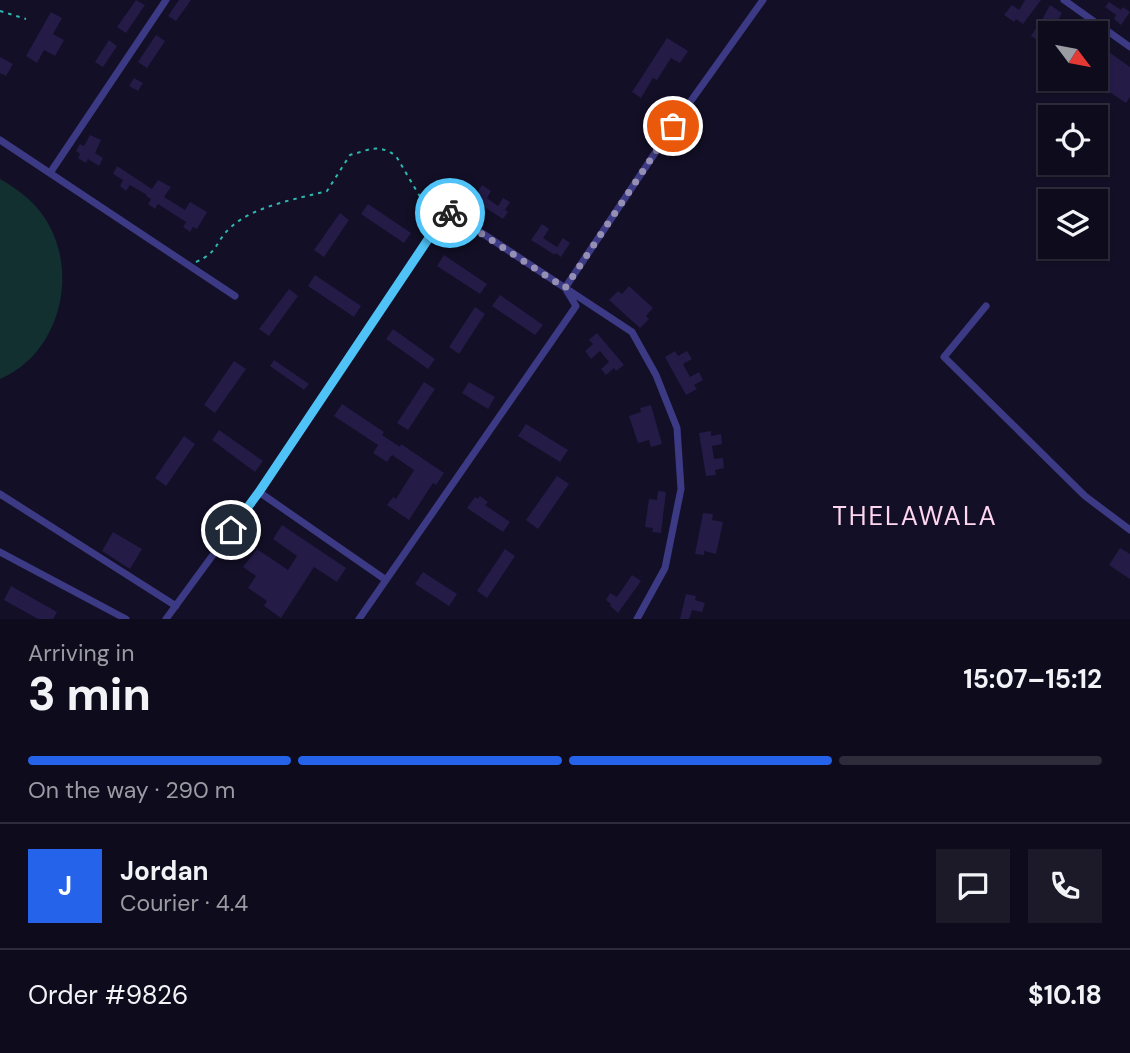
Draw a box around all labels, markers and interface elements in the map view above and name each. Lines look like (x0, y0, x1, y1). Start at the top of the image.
north arrow (1038, 21, 1108, 91)
map controls (1038, 21, 1108, 259)
pin (643, 96, 703, 156)
button: locate (1038, 105, 1108, 175)
icon: bag (654, 107, 692, 145)
courier (415, 178, 485, 248)
button: layers (1038, 189, 1108, 259)
icon: bike (431, 194, 469, 232)
district label: THELAWALA (832, 499, 998, 533)
pin (201, 500, 261, 560)
icon: home (212, 511, 250, 549)
text: Arriving in (28, 638, 134, 668)
text: 15:07–15:12 (963, 662, 1102, 696)
text: 3 min (28, 664, 151, 724)
text: On the way · 290 m (28, 775, 235, 805)
button: chat (936, 849, 1010, 923)
button: phone (1028, 849, 1102, 923)
text: Jordan (120, 854, 209, 888)
text: J (58, 869, 72, 903)
text: Courier · 4.4 (120, 888, 248, 918)
text: Order #9826 (28, 978, 188, 1012)
text: $10.18 (1028, 978, 1102, 1012)

